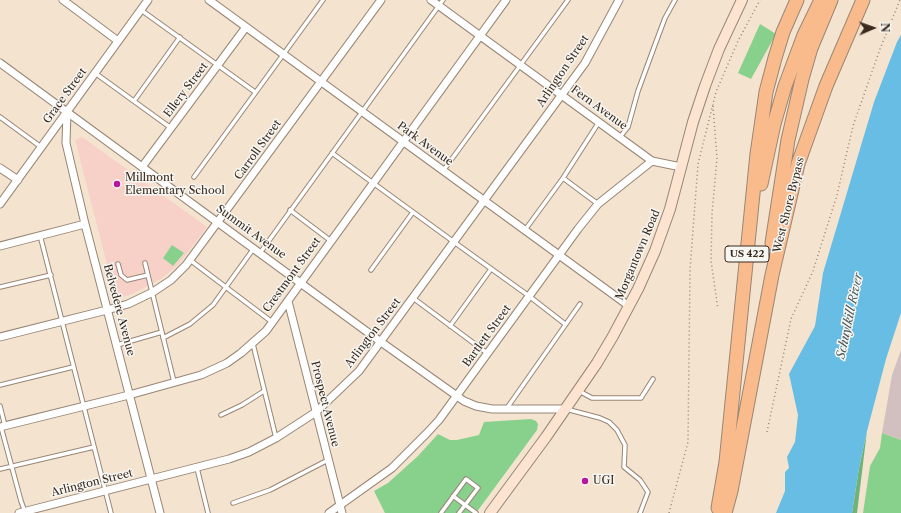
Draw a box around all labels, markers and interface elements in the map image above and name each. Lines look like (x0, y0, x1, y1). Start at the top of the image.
north arrow (853, 8, 893, 48)
text: N (878, 23, 892, 33)
street label: Arlington Street (534, 33, 592, 109)
street label: Ellery Street (161, 60, 211, 120)
street label: Grace Street (40, 66, 90, 126)
street label: Fern Avenue (568, 83, 630, 133)
street label: Carroll Street (232, 117, 284, 183)
street label: Park Avenue (394, 119, 456, 169)
street label: West Shore Bypass (771, 156, 807, 254)
place label: Millmont Elementary School (125, 171, 225, 197)
marker: Millmont Elementary School (112, 179, 122, 189)
street label: Summit Avenue (213, 202, 289, 262)
street label: Morgantown Road (613, 208, 663, 302)
street label: Crestmont Street (260, 235, 324, 315)
road number: US 422 (725, 246, 769, 262)
street label: Belvedere Avenue (100, 263, 138, 357)
water label: Schuylkill River (834, 272, 866, 360)
street label: Arlington Street (343, 296, 403, 370)
street label: Bartlett Street (460, 302, 514, 370)
street label: Prospect Avenue (308, 360, 342, 448)
street label: Arlington Street (50, 466, 134, 500)
place label: UGI (593, 474, 614, 488)
marker: UGI (580, 476, 590, 486)

